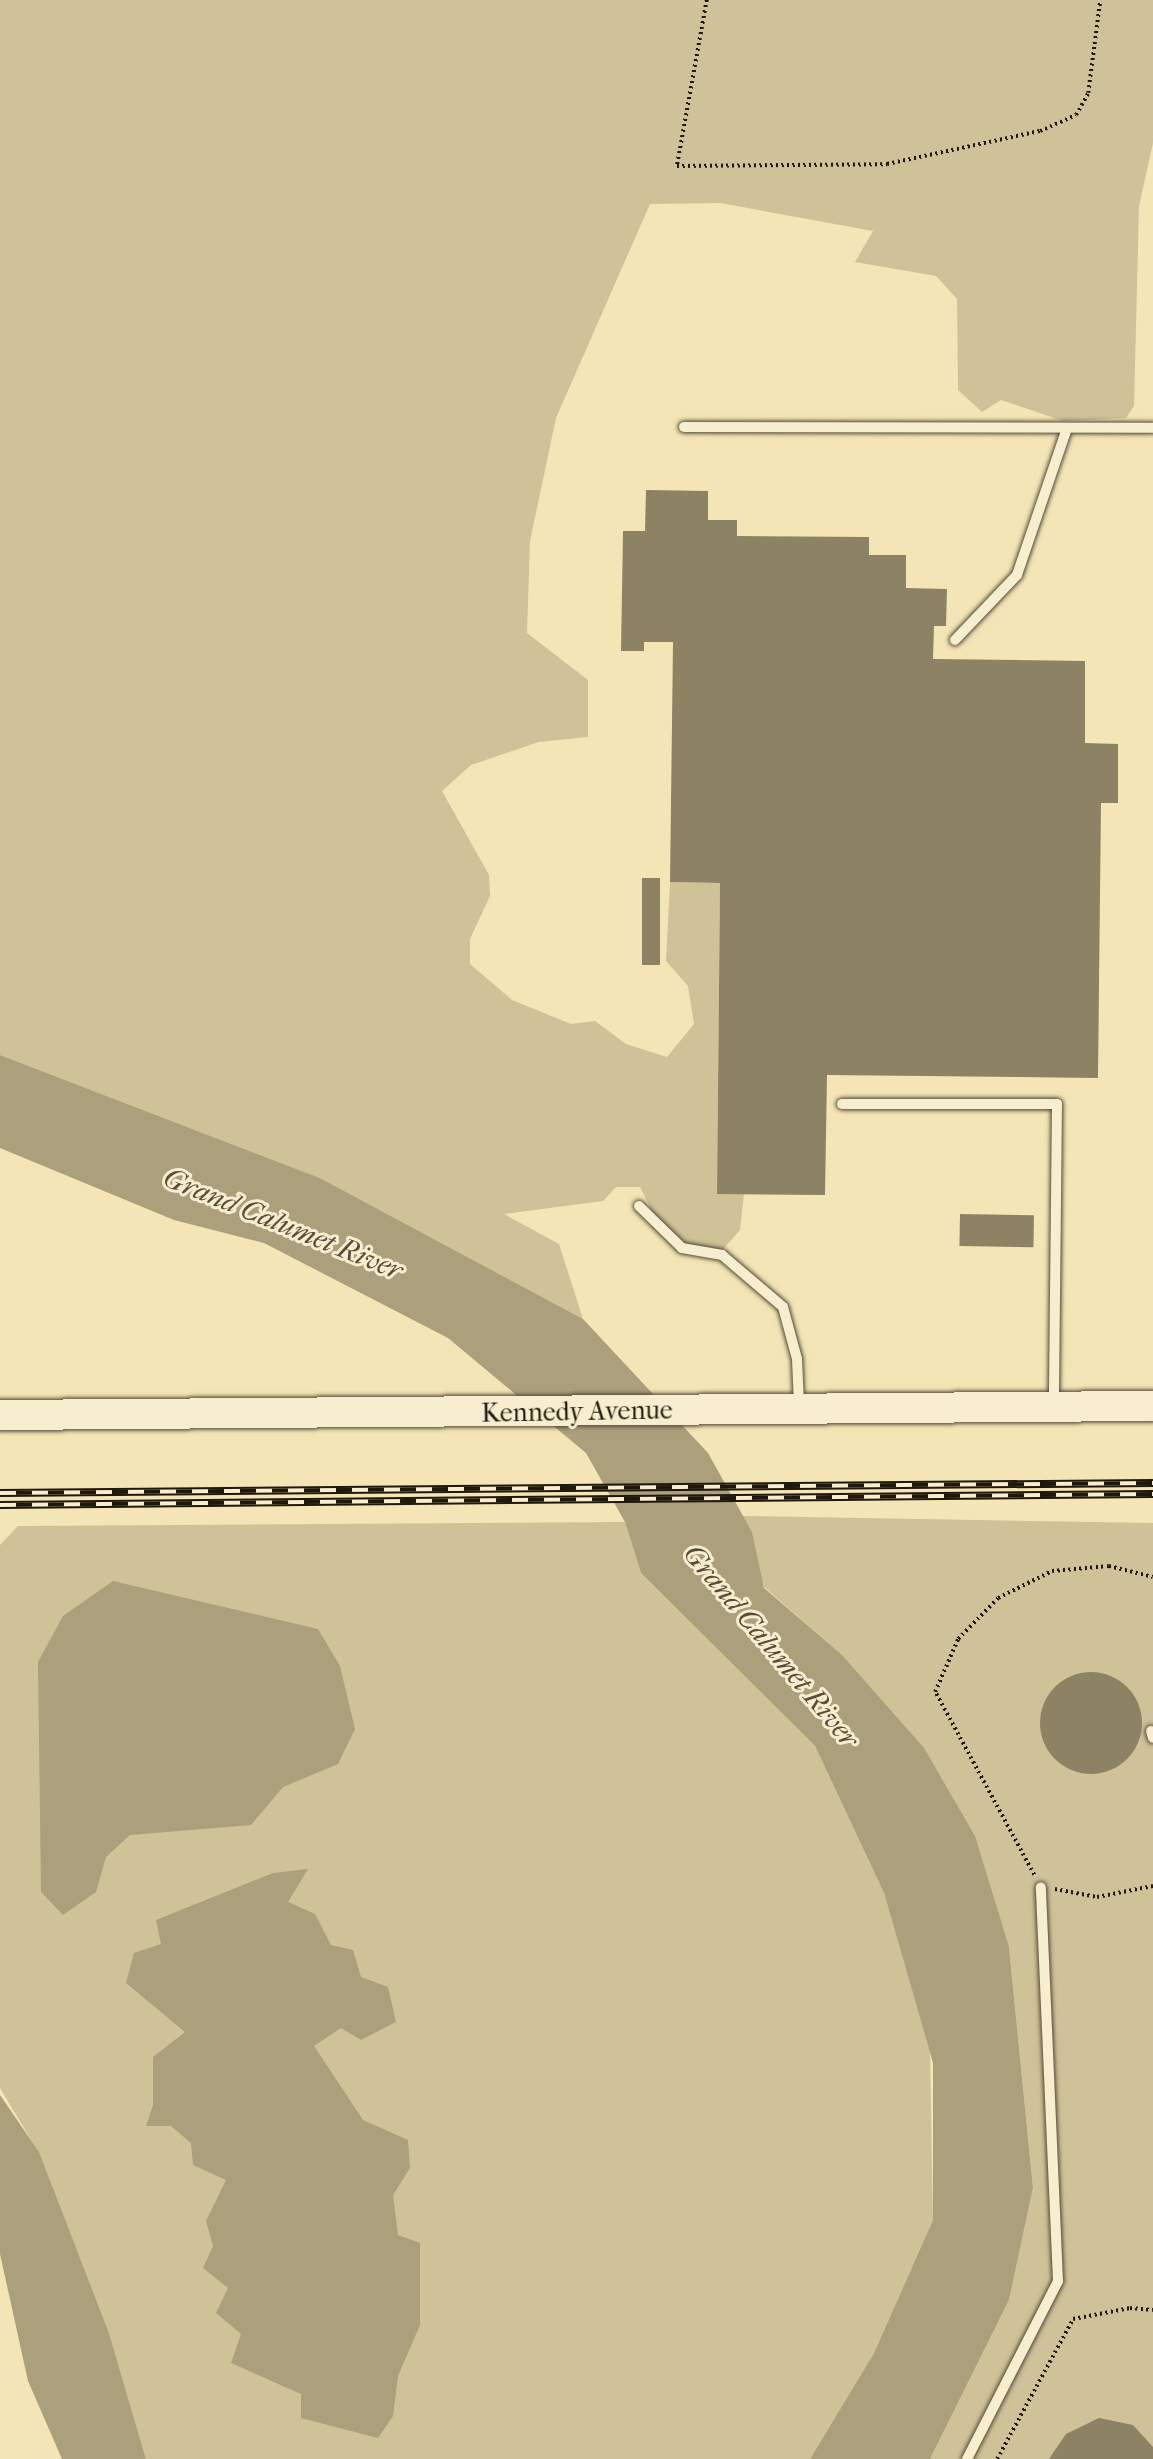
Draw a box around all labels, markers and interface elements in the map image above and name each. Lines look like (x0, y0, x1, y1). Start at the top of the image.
water label: Grand Calumet River (159, 1161, 407, 1287)
street label: Kennedy Avenue (481, 1395, 673, 1429)
water label: Grand Calumet River (676, 1538, 866, 1754)

